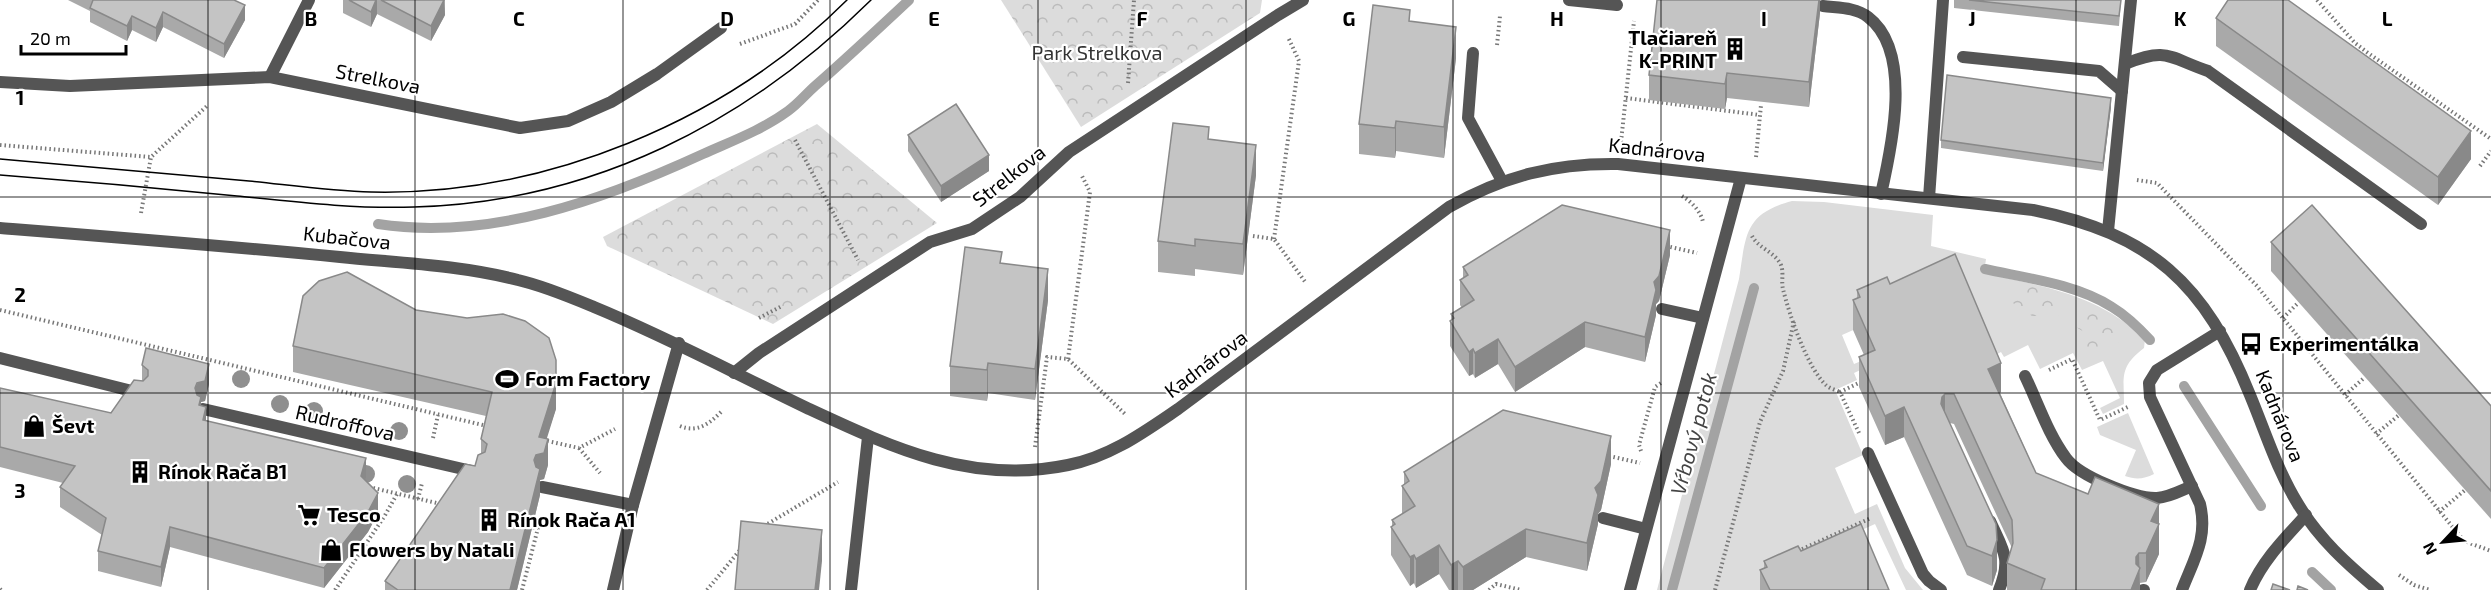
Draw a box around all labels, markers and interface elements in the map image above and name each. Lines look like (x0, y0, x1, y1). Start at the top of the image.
text: B (305, 6, 317, 30)
text: C (513, 6, 525, 30)
text: D (720, 6, 734, 30)
text: E (928, 6, 940, 30)
text: F (1136, 6, 1148, 30)
text: G (1343, 6, 1355, 30)
text: H (1550, 6, 1564, 30)
text: I (1761, 6, 1767, 30)
text: J (1968, 6, 1976, 30)
text: K (2174, 6, 2187, 30)
text: L (2382, 6, 2393, 30)
scale bar (21, 18, 126, 56)
place label: Tlačiareň K-PRINT (1628, 25, 1717, 72)
text: 20 m (30, 27, 71, 49)
building icon: Tlačiareň K-PRINT (1722, 36, 1748, 62)
park label: Park Strelkova (1032, 40, 1162, 64)
street label: Strelkova (334, 58, 423, 98)
text: 1 (16, 85, 24, 109)
street label: Kadnárova (1607, 132, 1707, 166)
street label: Strelkova (967, 139, 1050, 211)
street label: Kubačova (302, 220, 392, 254)
text: 2 (14, 282, 26, 306)
street label: Kadnárova (1159, 324, 1251, 402)
bus stop icon: Experimentálka (2238, 331, 2264, 357)
place label: Experimentálka (2269, 331, 2419, 355)
sports icon: Form Factory (494, 366, 520, 392)
place label: Form Factory (525, 366, 651, 391)
street label: Kadnárova (2252, 366, 2310, 465)
water label: Vŕbový potok (1664, 370, 1722, 498)
street label: Rudroffova (293, 399, 397, 445)
shop icon: Ševt (21, 413, 47, 439)
place label: Ševt (52, 413, 94, 437)
building icon: Rínok Rača B1 (127, 459, 153, 485)
place label: Rínok Rača B1 (158, 459, 287, 483)
text: 3 (14, 478, 26, 502)
supermarket icon: Tesco (296, 502, 322, 528)
place label: Tesco (327, 502, 381, 526)
building icon: Rínok Rača A1 (476, 507, 502, 533)
place label: Rínok Rača A1 (507, 507, 636, 531)
north arrow (2413, 512, 2473, 572)
shop icon: Flowers by Natali (318, 537, 344, 563)
place label: Flowers by Natali (349, 537, 515, 562)
text: N (2418, 539, 2440, 558)

